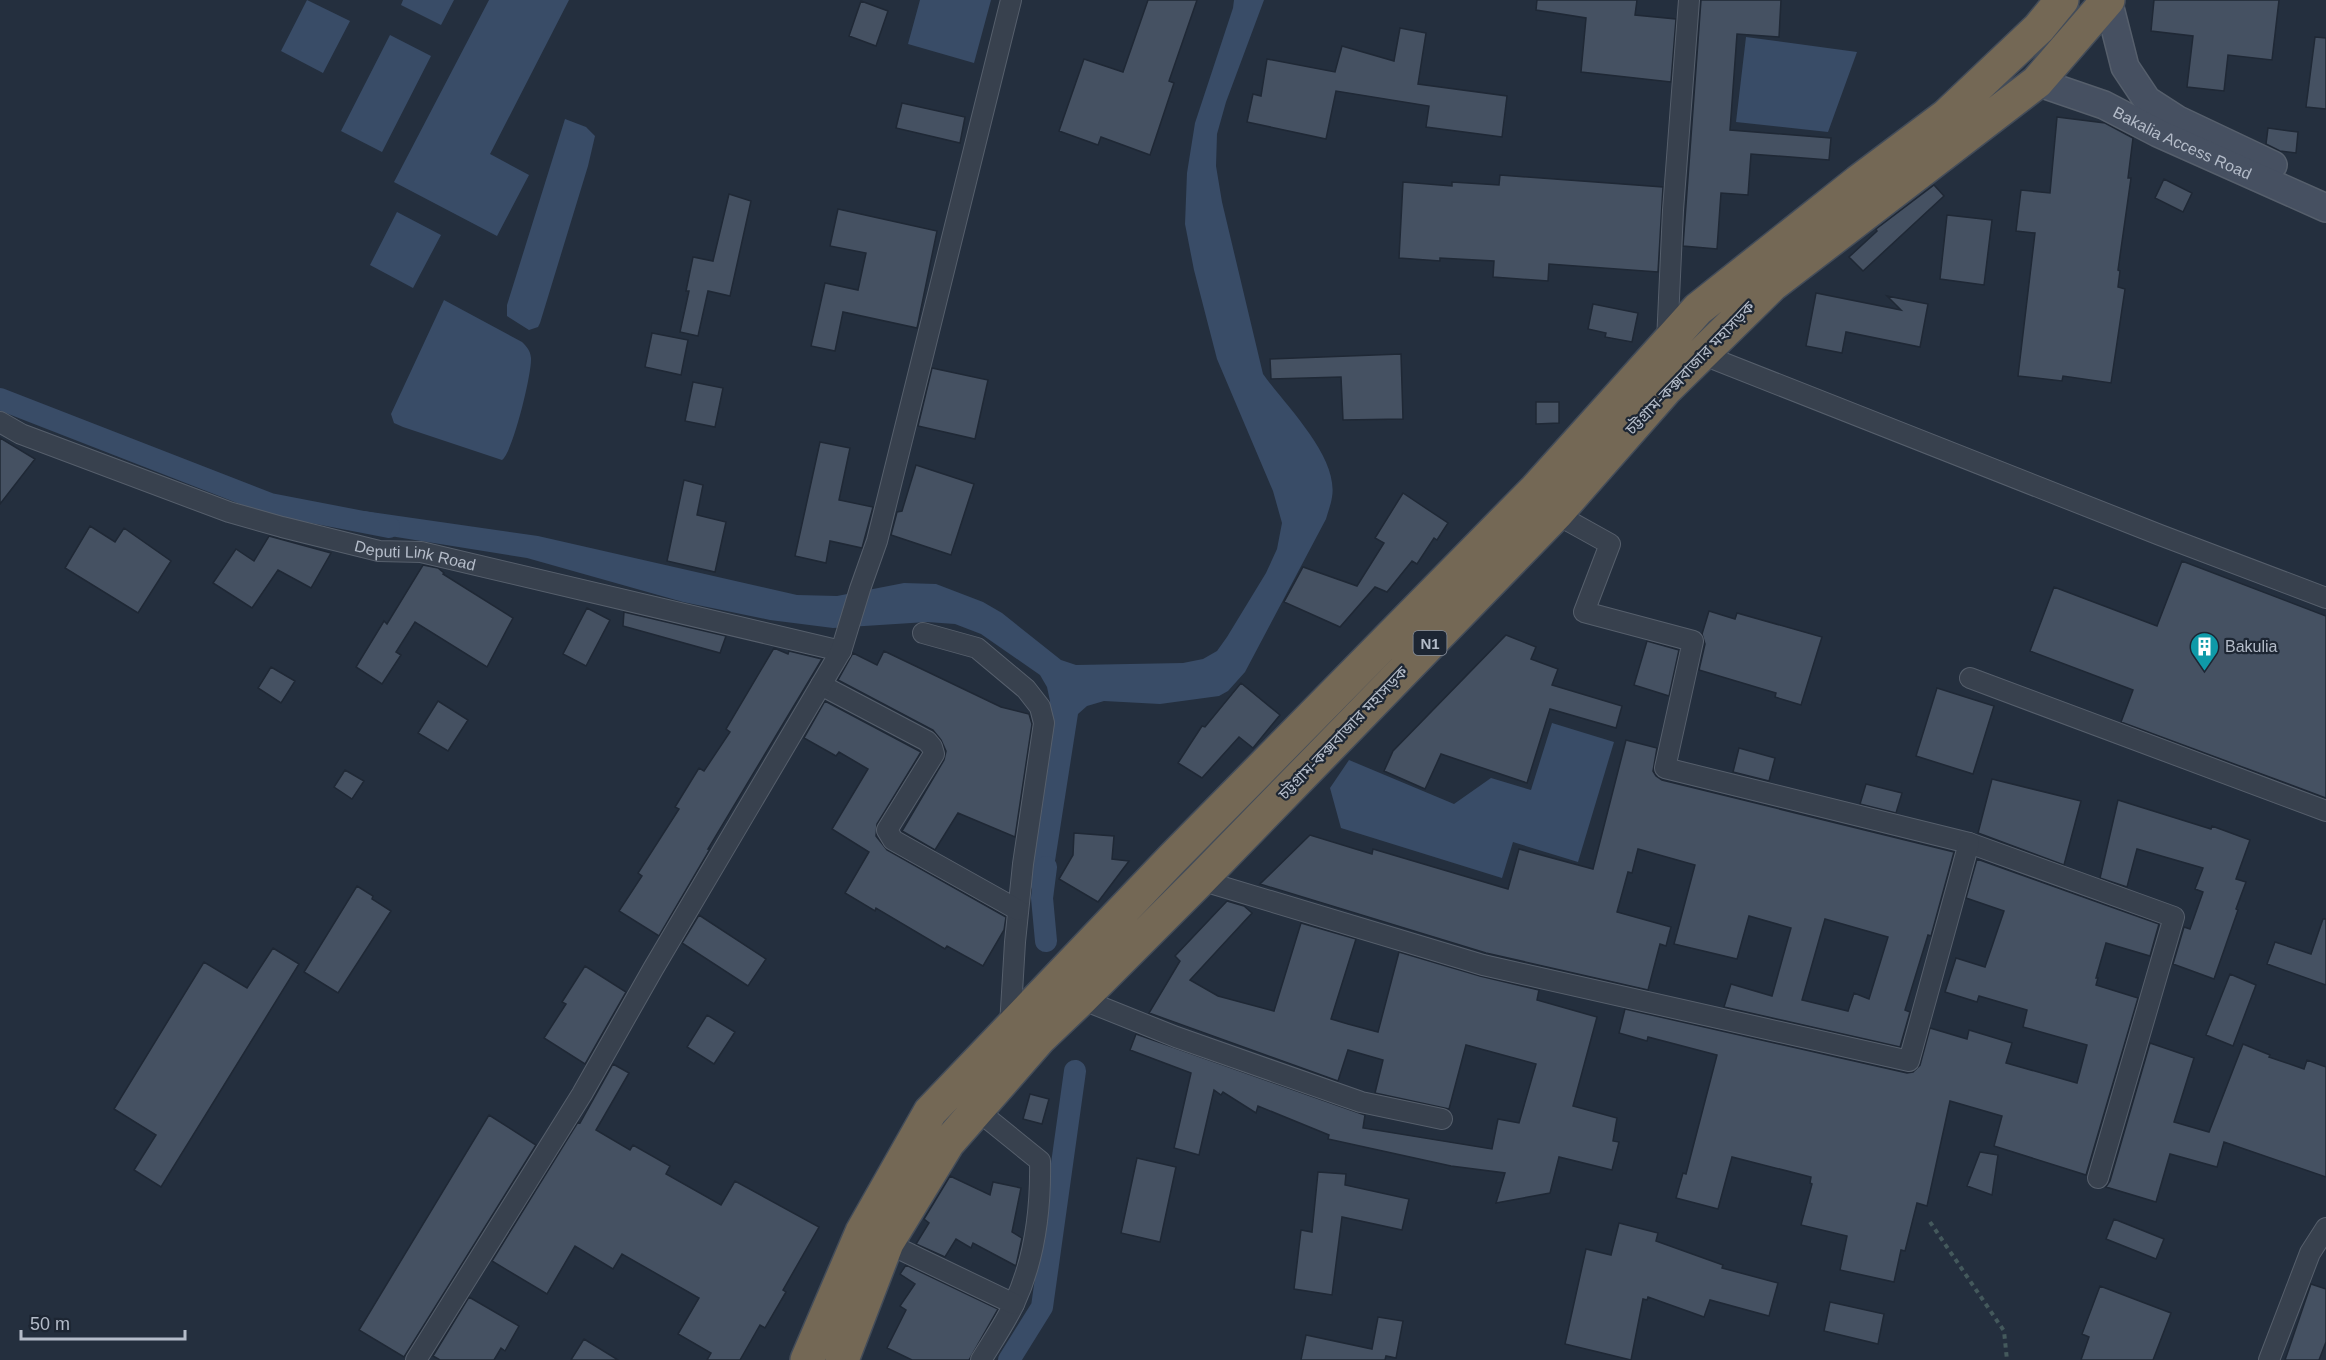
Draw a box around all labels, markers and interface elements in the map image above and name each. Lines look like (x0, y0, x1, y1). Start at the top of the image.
street label: Bakalia Access Road (2111, 103, 2254, 182)
street label: চট্টগ্রাম-কক্সবাজার মহাসড়ক (1621, 297, 1759, 439)
street label: Deputi Link Road (353, 537, 478, 573)
building icon: Bakulia (2188, 630, 2220, 672)
road number: N1 (1414, 631, 1446, 655)
place label: Bakulia (2225, 638, 2278, 655)
street label: চট্টগ্রাম-কক্সবাজার মহাসড়ক (1274, 662, 1412, 804)
scale bar (21, 1303, 184, 1341)
text: 50 m (30, 1314, 70, 1334)

